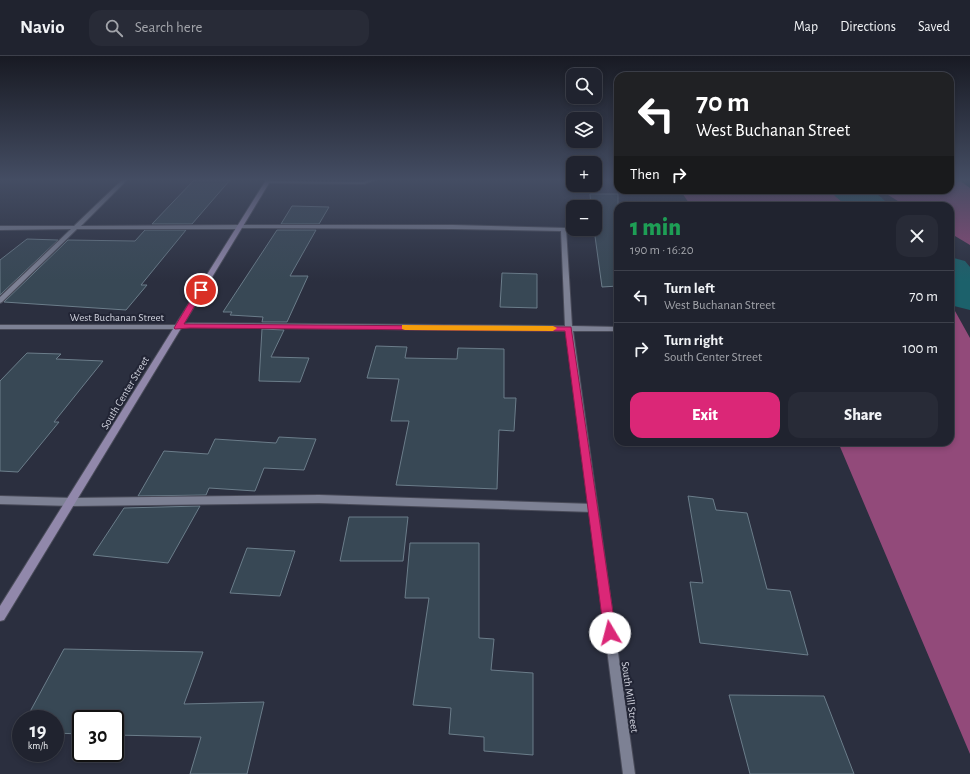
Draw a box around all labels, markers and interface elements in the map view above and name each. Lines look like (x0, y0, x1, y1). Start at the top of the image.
search box (89, 10, 369, 46)
icon: search (103, 17, 125, 39)
text: Navio (20, 18, 65, 37)
text: Search here (135, 20, 203, 35)
text: Map (794, 20, 818, 34)
text: Directions (840, 20, 896, 34)
text: Saved (918, 20, 950, 34)
map controls (566, 68, 602, 236)
button: search (566, 68, 602, 104)
icon: left (630, 88, 682, 140)
text: 70 m (696, 89, 750, 117)
button: layers (566, 112, 602, 148)
text: West Buchanan Street (696, 122, 850, 140)
button: + (566, 156, 602, 192)
icon: right (668, 164, 690, 186)
text: Then (630, 167, 660, 182)
button: − (566, 200, 602, 236)
button: close (896, 215, 938, 257)
text: 1 min (630, 216, 681, 240)
text: 190 m · 16:20 (630, 244, 694, 257)
pin (184, 273, 218, 307)
icon: arrive (190, 279, 212, 301)
text: Turn left (664, 281, 715, 296)
icon: left (630, 286, 652, 308)
text: 70 m (909, 289, 938, 304)
text: West Buchanan Street (664, 299, 775, 312)
street label: West Buchanan Street (70, 312, 165, 323)
text: Turn right (664, 333, 723, 348)
icon: right (630, 338, 652, 360)
text: 100 m (903, 341, 938, 356)
text: South Center Street (664, 351, 762, 364)
street label: South Center Street (99, 354, 151, 431)
button: Exit (630, 392, 780, 438)
button: Share (788, 392, 938, 438)
position arrow (589, 612, 631, 654)
street label: South Mill Street (620, 661, 640, 734)
speed limit sign: 30 (72, 710, 124, 762)
text: 19 (30, 721, 46, 741)
text: km/h (28, 741, 48, 751)

